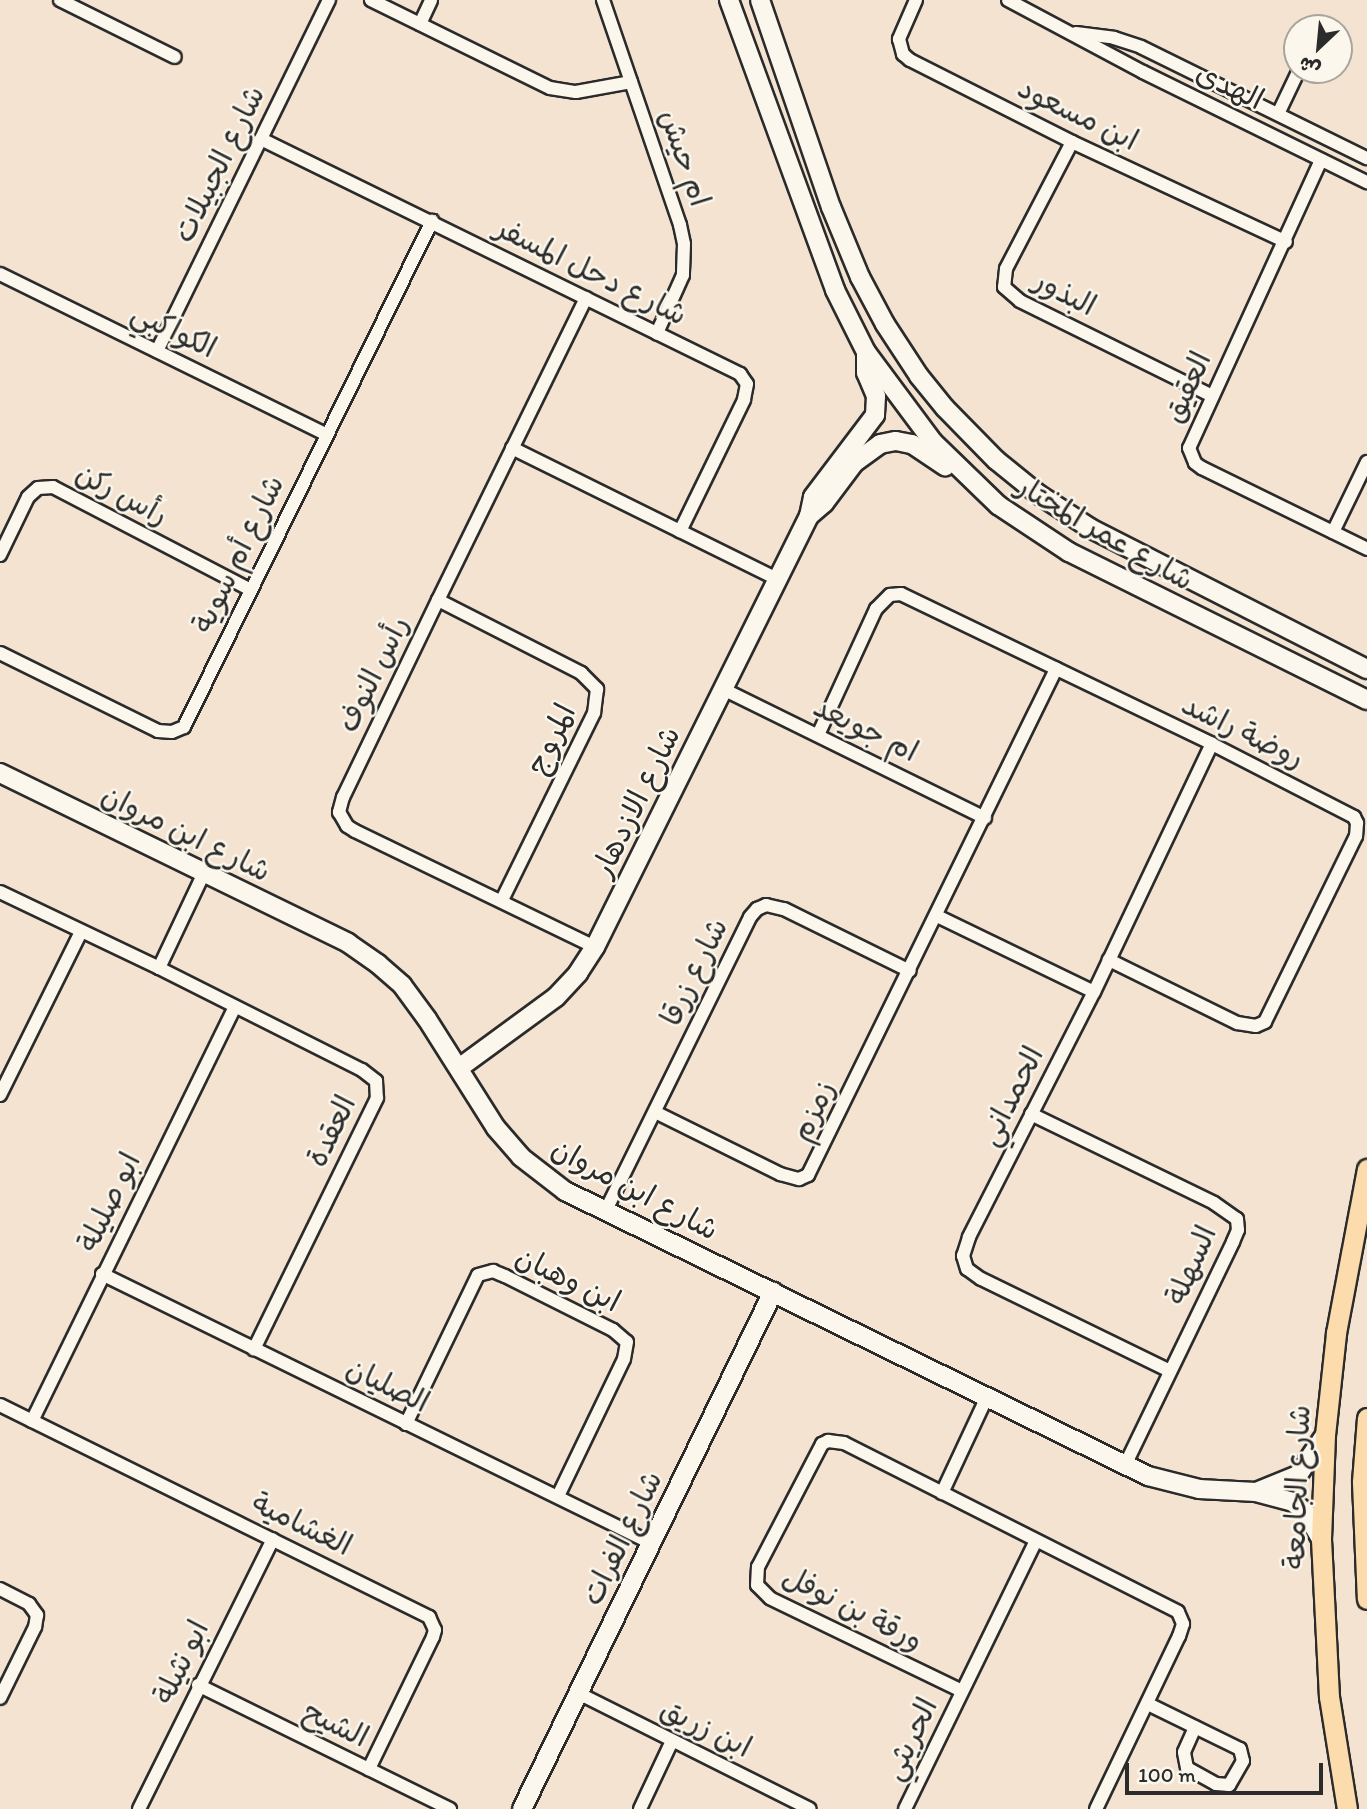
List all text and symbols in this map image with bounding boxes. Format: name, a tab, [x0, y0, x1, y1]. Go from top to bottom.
north arrow	[1283, 14, 1353, 84]
text: ش	[1295, 52, 1324, 81]
street label: الهدى	[1190, 54, 1270, 118]
street label: ابن مسعود	[1012, 69, 1144, 159]
street label: شارع الجبيلات	[166, 80, 272, 248]
street label: ام حيش	[652, 105, 718, 211]
street label: شارع دحل المسفر	[489, 209, 693, 333]
street label: البذور	[1028, 262, 1102, 324]
street label: الكواكبي	[126, 294, 222, 366]
street label: العقيق	[1155, 346, 1219, 428]
street label: رأس ركن	[70, 455, 174, 533]
street label: شارع عمر المختار	[1010, 468, 1200, 598]
street label: شارع أم سوية	[184, 469, 292, 639]
street label: رأس النوف	[329, 610, 417, 738]
street label: روضة راشد	[1176, 686, 1310, 776]
street label: ام جويعد	[808, 688, 924, 770]
street label: المروج	[519, 698, 583, 780]
street label: شارع الازدهار	[584, 721, 688, 883]
street label: شارع ابن مروان	[96, 777, 276, 889]
street label: شارع زرقا	[653, 912, 735, 1032]
street label: الحمداني	[971, 1040, 1051, 1152]
street label: زمزم	[783, 1075, 843, 1147]
street label: العقدة	[298, 1089, 364, 1173]
street label: شارع ابن مروان	[545, 1130, 725, 1248]
street label: ابو صليلة	[70, 1146, 148, 1258]
street label: السهلة	[1158, 1220, 1224, 1310]
street label: ابن وهبان	[510, 1238, 626, 1320]
street label: الصليان	[340, 1349, 436, 1421]
street label: شارع الجامعة	[1276, 1404, 1318, 1570]
street label: شارع الفرات	[574, 1465, 670, 1611]
street label: الغشامية	[246, 1484, 358, 1564]
street label: ورقة بن نوفل	[777, 1557, 929, 1659]
street label: ابو نثيلة	[145, 1614, 217, 1710]
street label: ابن زريق	[654, 1691, 758, 1765]
street label: الحريثي	[875, 1692, 945, 1786]
street label: الشيح	[298, 1693, 374, 1755]
scale bar	[1129, 1750, 1327, 1794]
text: 100 m	[1138, 1762, 1196, 1787]

